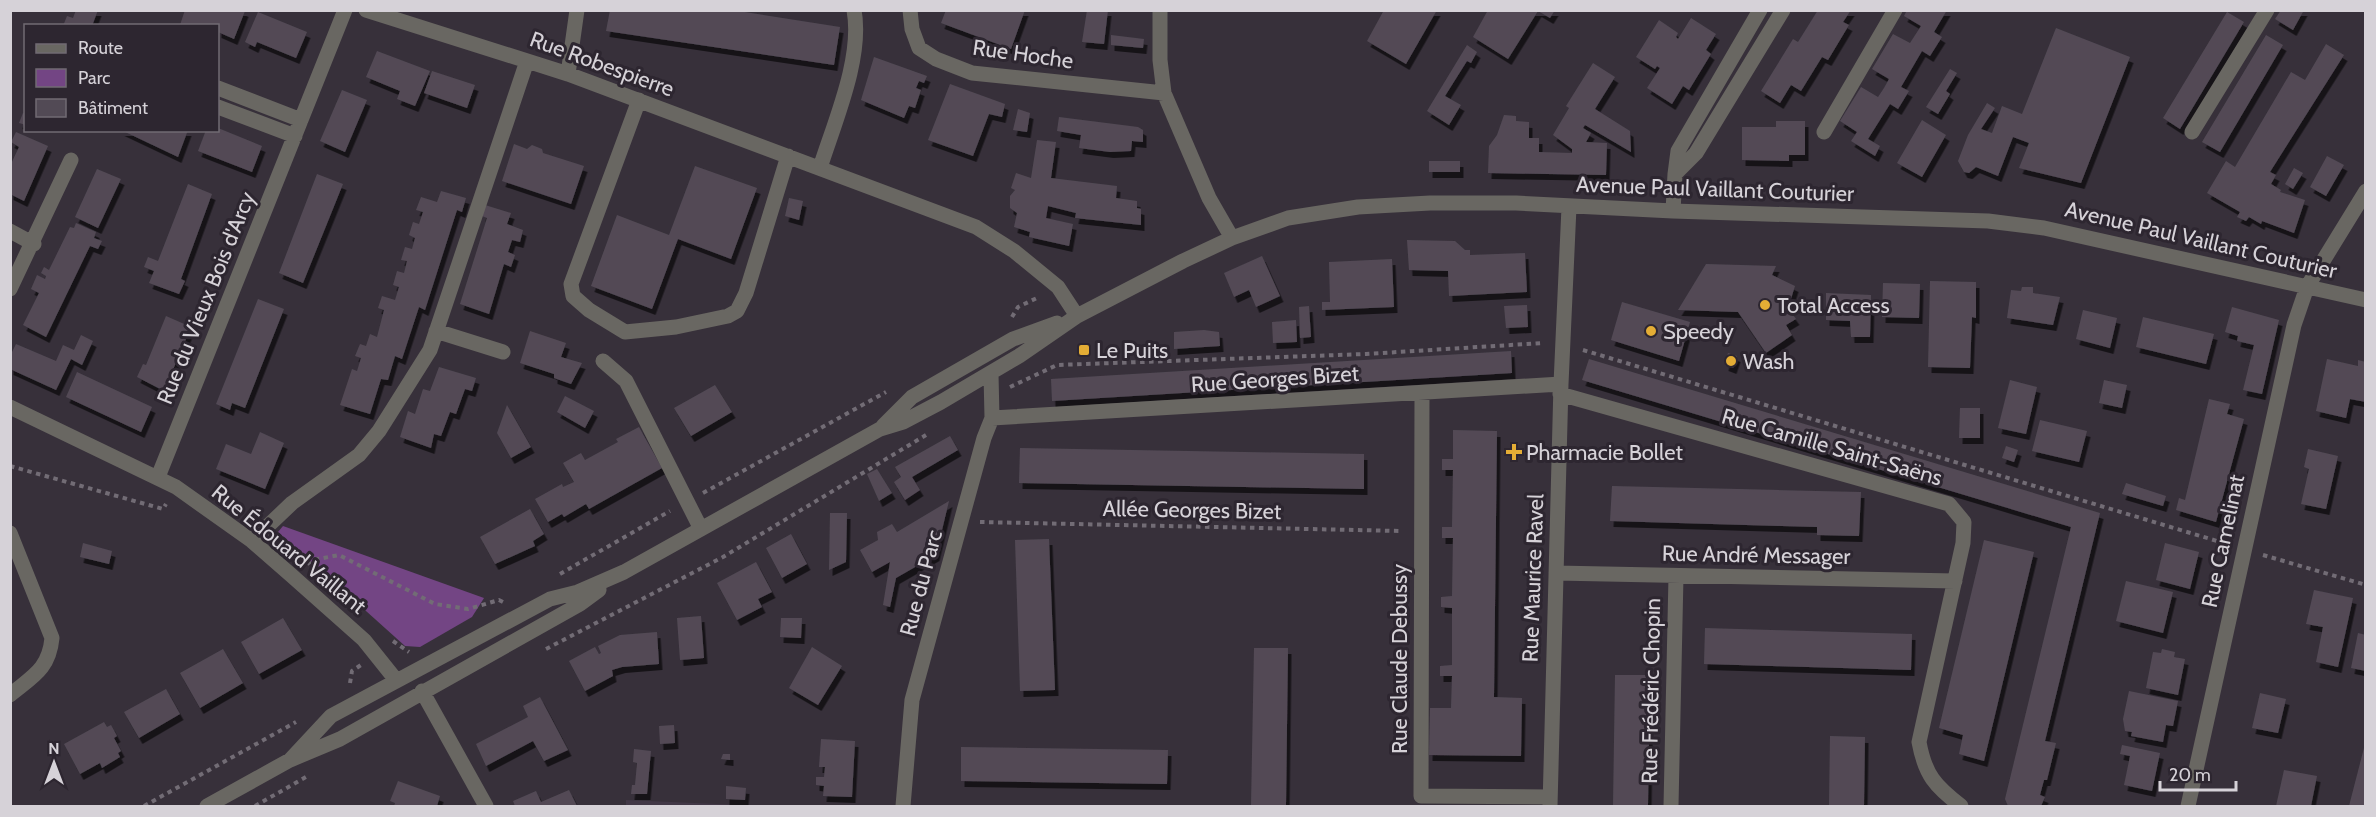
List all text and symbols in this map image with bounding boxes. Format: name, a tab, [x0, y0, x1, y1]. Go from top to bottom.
legend	[24, 24, 219, 132]
street label: Rue Robespierre	[526, 25, 678, 103]
street label: Rue Hoche	[971, 34, 1075, 74]
text: Route	[78, 37, 123, 59]
text: Parc	[78, 67, 110, 89]
text: Bâtiment	[78, 97, 148, 119]
street label: Avenue Paul Vaillant Couturier	[1576, 171, 1854, 207]
street label: Rue du Vieux Bois d'Arcy	[151, 188, 261, 408]
street label: Avenue Paul Vaillant Couturier	[2062, 196, 2340, 284]
place label: Total Access	[1777, 292, 1890, 319]
marker: Total Access	[1758, 298, 1772, 312]
place label: Speedy	[1663, 318, 1734, 345]
marker: Speedy	[1644, 324, 1658, 338]
place label: Le Puits	[1096, 337, 1168, 364]
marker: Le Puits	[1077, 343, 1091, 357]
place label: Wash	[1743, 348, 1795, 375]
marker: Wash	[1724, 354, 1738, 368]
street label: Rue Georges Bizet	[1190, 360, 1360, 398]
street label: Rue Camille Saint-Saëns	[1719, 403, 1945, 491]
place label: Pharmacie Bollet	[1526, 439, 1683, 466]
marker: Pharmacie Bollet	[1507, 445, 1521, 459]
street label: Rue Camelinat	[2196, 471, 2250, 610]
street label: Rue Édouard Vaillant	[206, 478, 372, 620]
street label: Rue Maurice Ravel	[1517, 492, 1549, 663]
street label: Allée Georges Bizet	[1102, 495, 1282, 525]
street label: Rue du Parc	[894, 527, 948, 639]
street label: Rue André Messager	[1662, 540, 1851, 570]
street label: Rue Claude Debussy	[1386, 564, 1413, 754]
street label: Rue Frédéric Chopin	[1636, 598, 1666, 784]
north arrow	[24, 733, 84, 793]
text: N	[48, 739, 60, 758]
scale bar	[2160, 754, 2236, 792]
text: 20 m	[2169, 764, 2211, 786]

